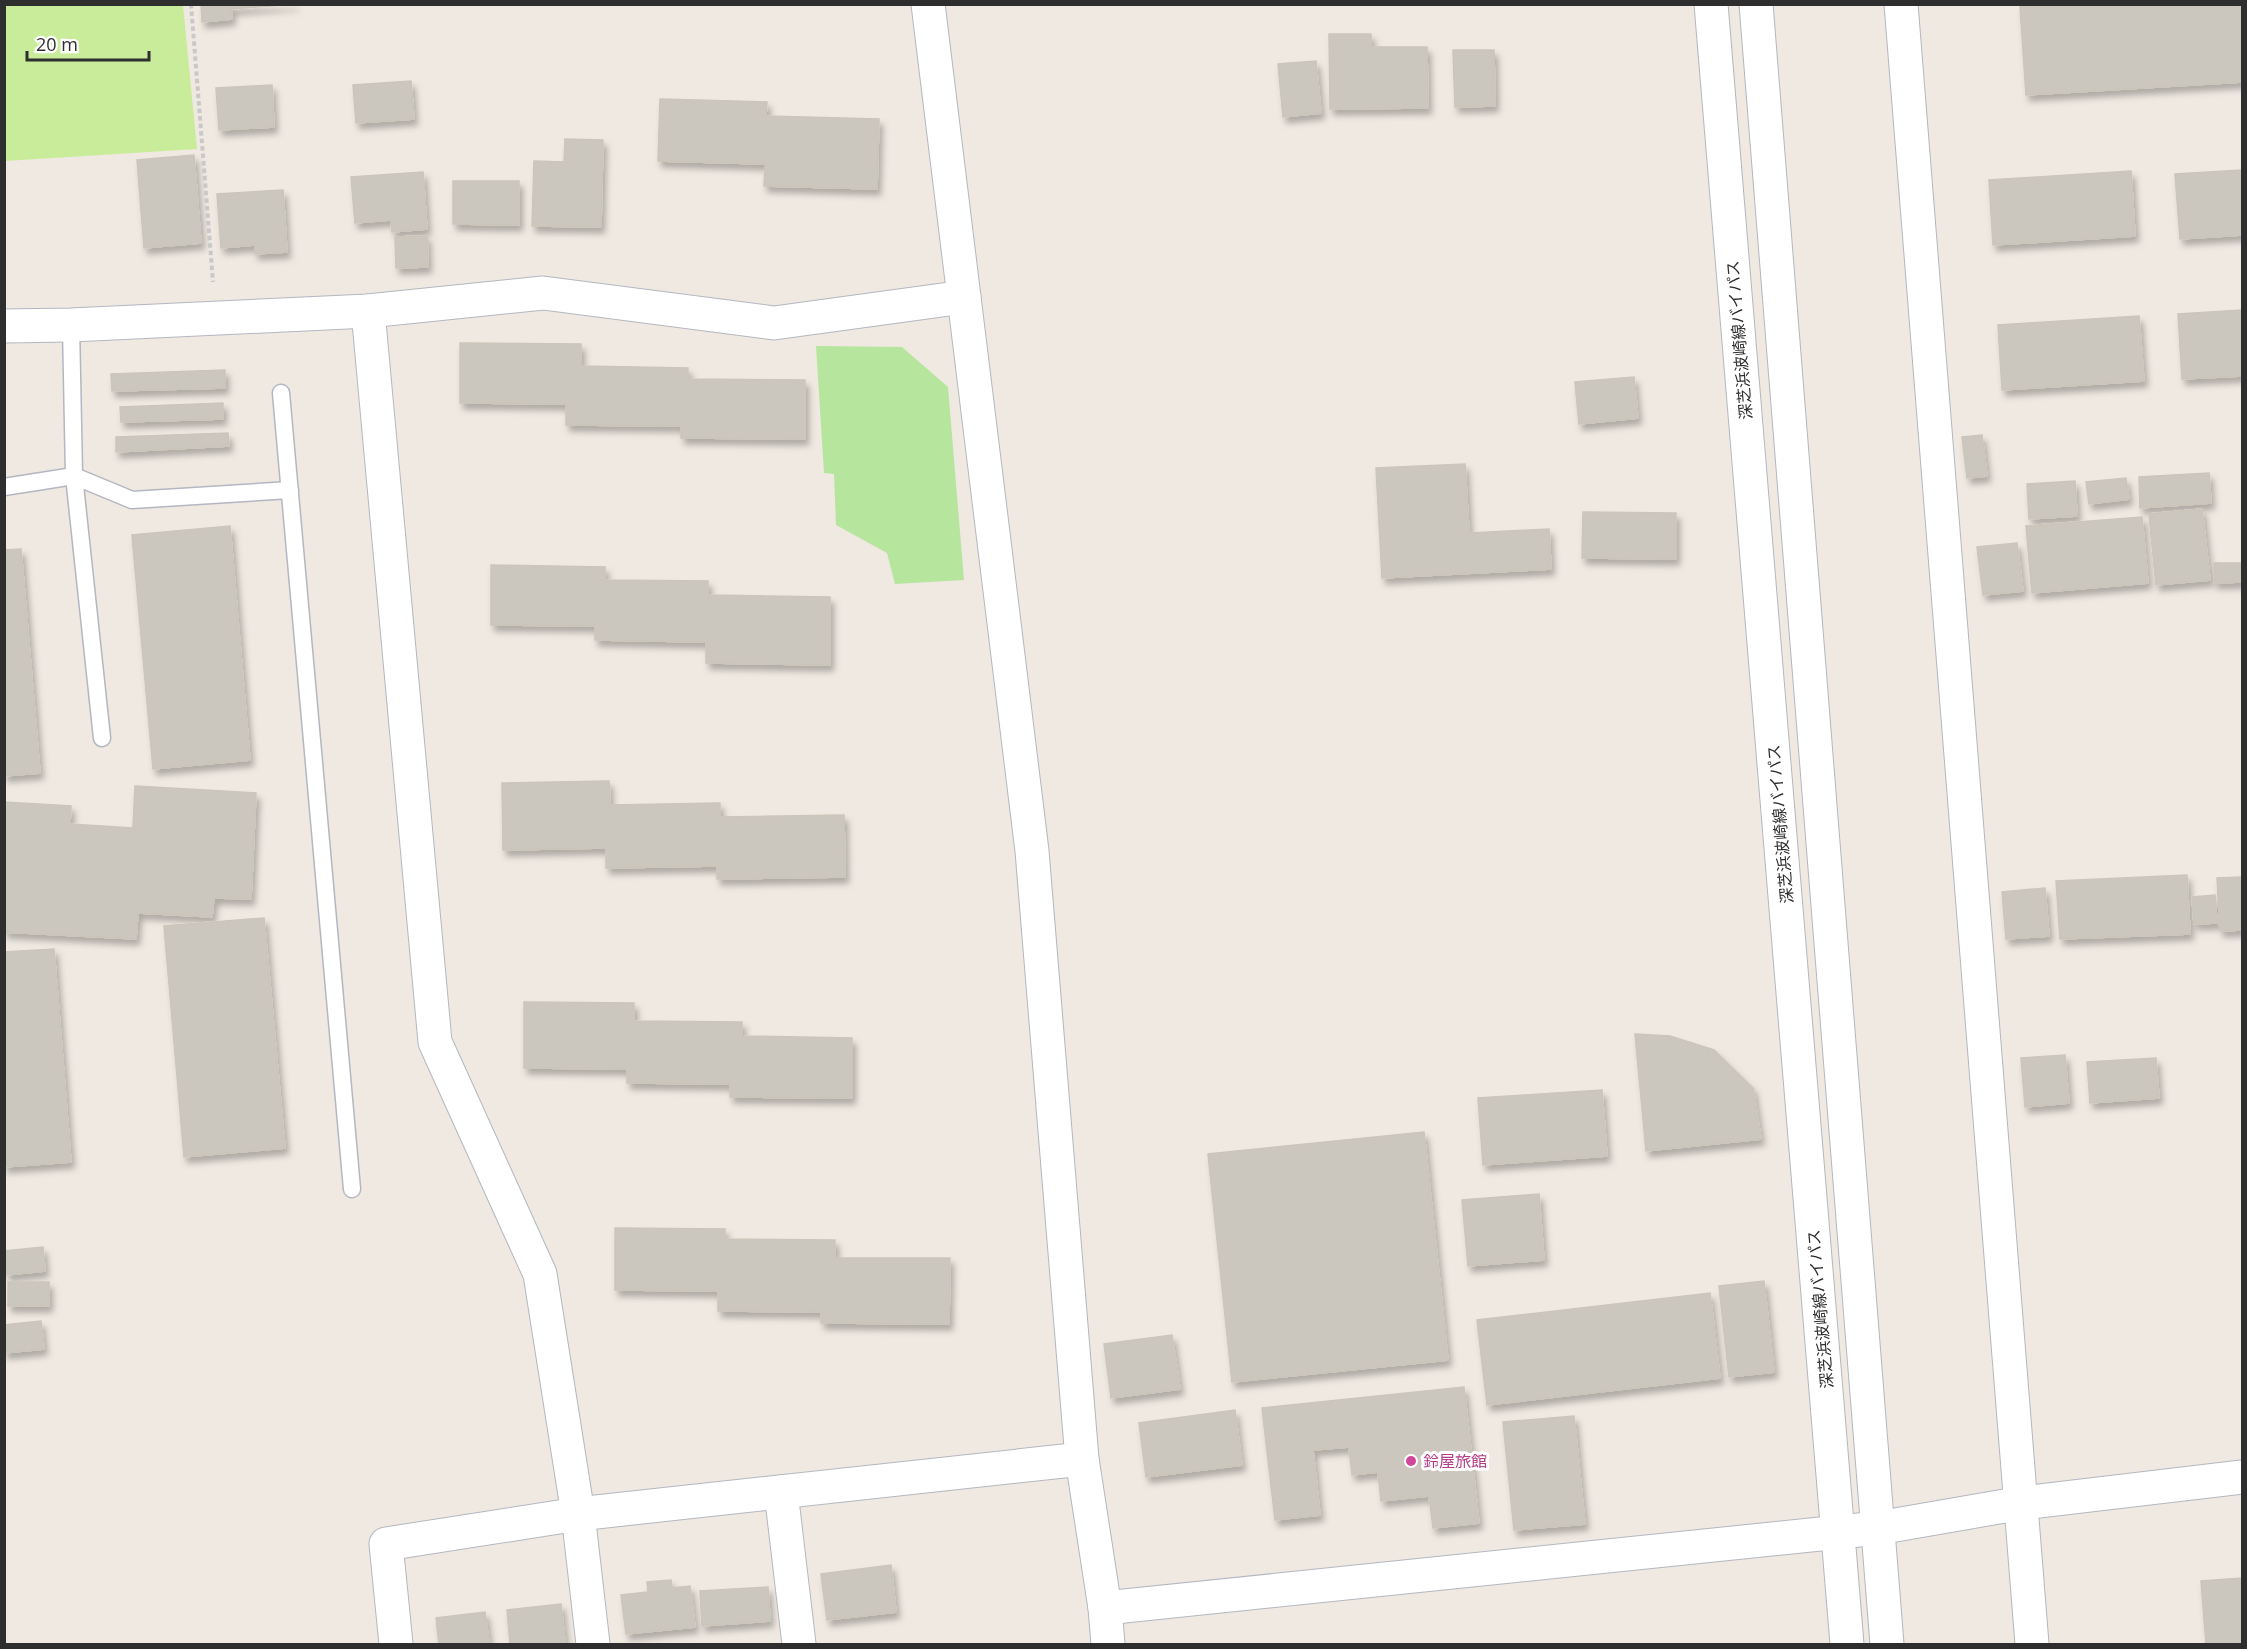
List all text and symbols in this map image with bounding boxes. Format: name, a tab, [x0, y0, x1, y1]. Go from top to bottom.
scale bar	[27, 24, 148, 62]
text: 20 m	[36, 32, 78, 56]
street label: 深芝浜波崎線バイパス	[1721, 260, 1757, 420]
street label: 深芝浜波崎線バイパス	[1762, 744, 1798, 904]
street label: 深芝浜波崎線バイパス	[1802, 1229, 1838, 1389]
place label: 鈴屋旅館	[1423, 1450, 1487, 1472]
marker: 鈴屋旅館	[1404, 1454, 1418, 1468]

